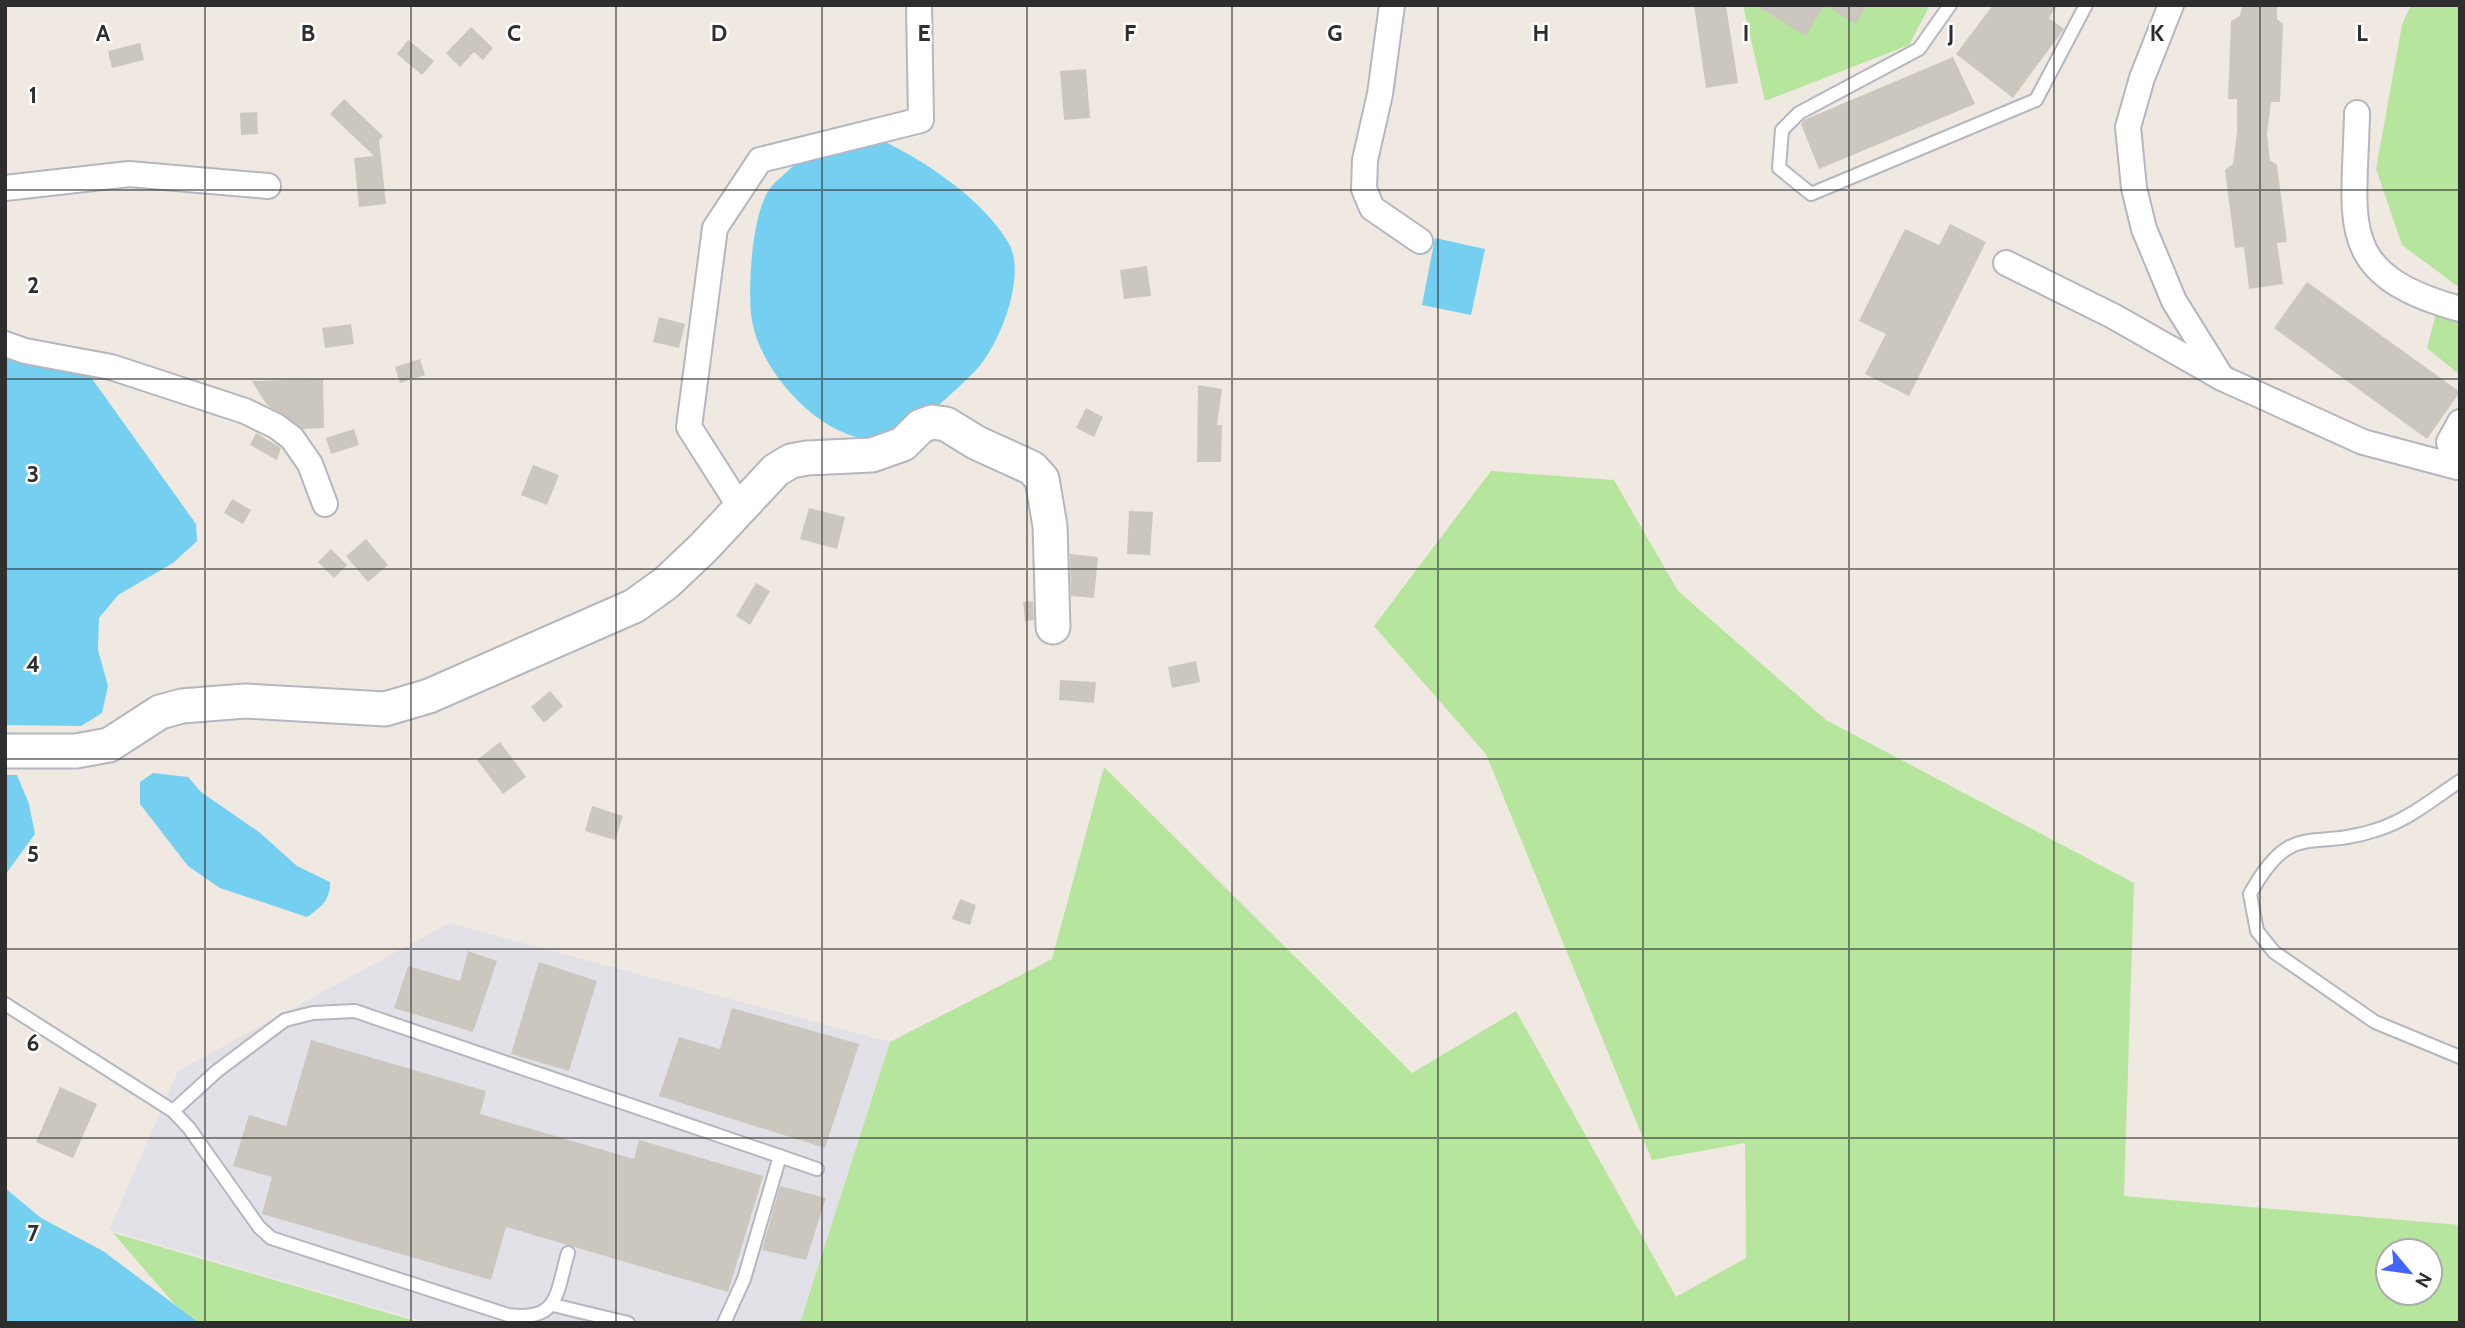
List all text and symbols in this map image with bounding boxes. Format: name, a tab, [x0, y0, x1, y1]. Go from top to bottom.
text: A	[96, 19, 111, 47]
text: B	[301, 19, 315, 47]
text: C	[507, 19, 521, 47]
text: D	[711, 19, 727, 47]
text: E	[917, 19, 931, 47]
text: F	[1124, 19, 1136, 47]
text: G	[1327, 19, 1343, 47]
text: H	[1533, 19, 1549, 47]
text: I	[1743, 19, 1749, 47]
text: J	[1947, 19, 1954, 47]
text: K	[2150, 19, 2165, 47]
text: L	[2356, 19, 2368, 47]
text: 1	[29, 81, 37, 109]
text: 2	[27, 271, 39, 299]
text: 3	[27, 460, 39, 488]
text: 4	[26, 650, 40, 678]
text: 5	[27, 840, 39, 868]
text: 6	[27, 1029, 39, 1057]
text: 7	[27, 1219, 39, 1247]
north arrow	[2374, 1237, 2444, 1307]
text: N	[2410, 1269, 2437, 1291]

